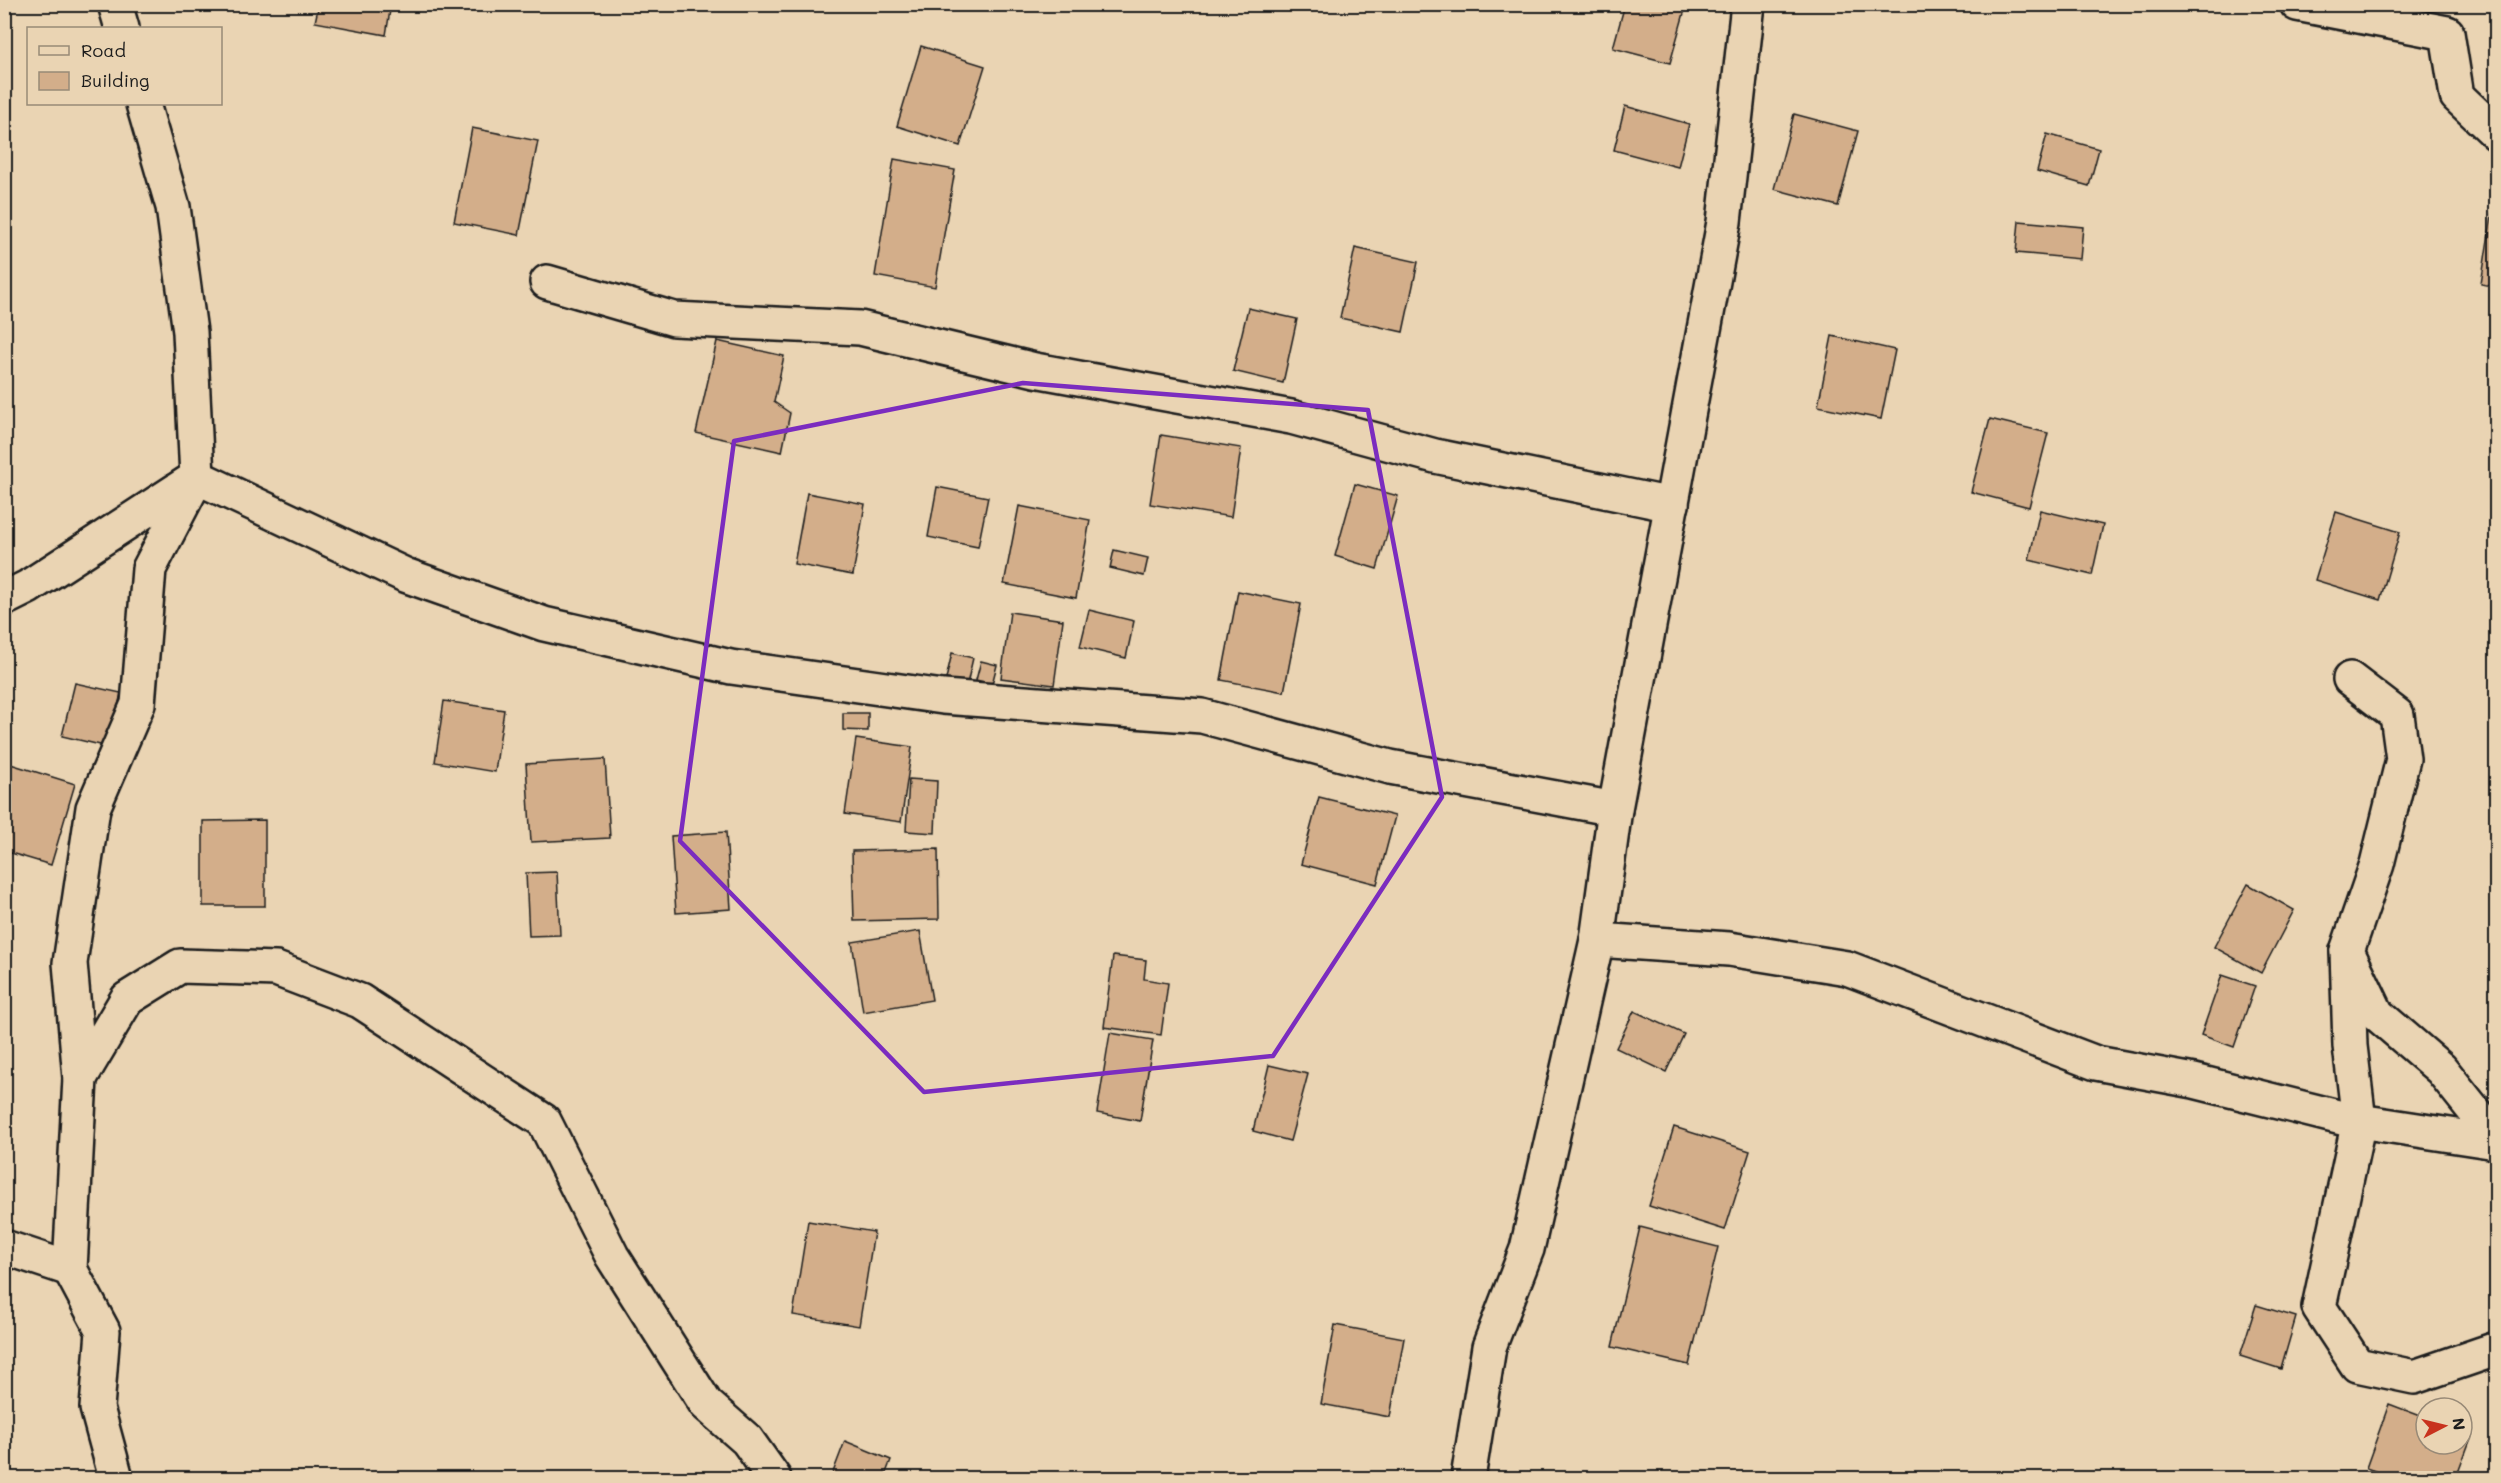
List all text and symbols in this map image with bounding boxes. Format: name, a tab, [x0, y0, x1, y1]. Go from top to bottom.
legend	[27, 27, 222, 105]
text: Road	[81, 38, 126, 62]
text: Building	[81, 68, 149, 92]
north arrow	[2414, 1396, 2474, 1456]
text: N	[2448, 1417, 2471, 1431]

